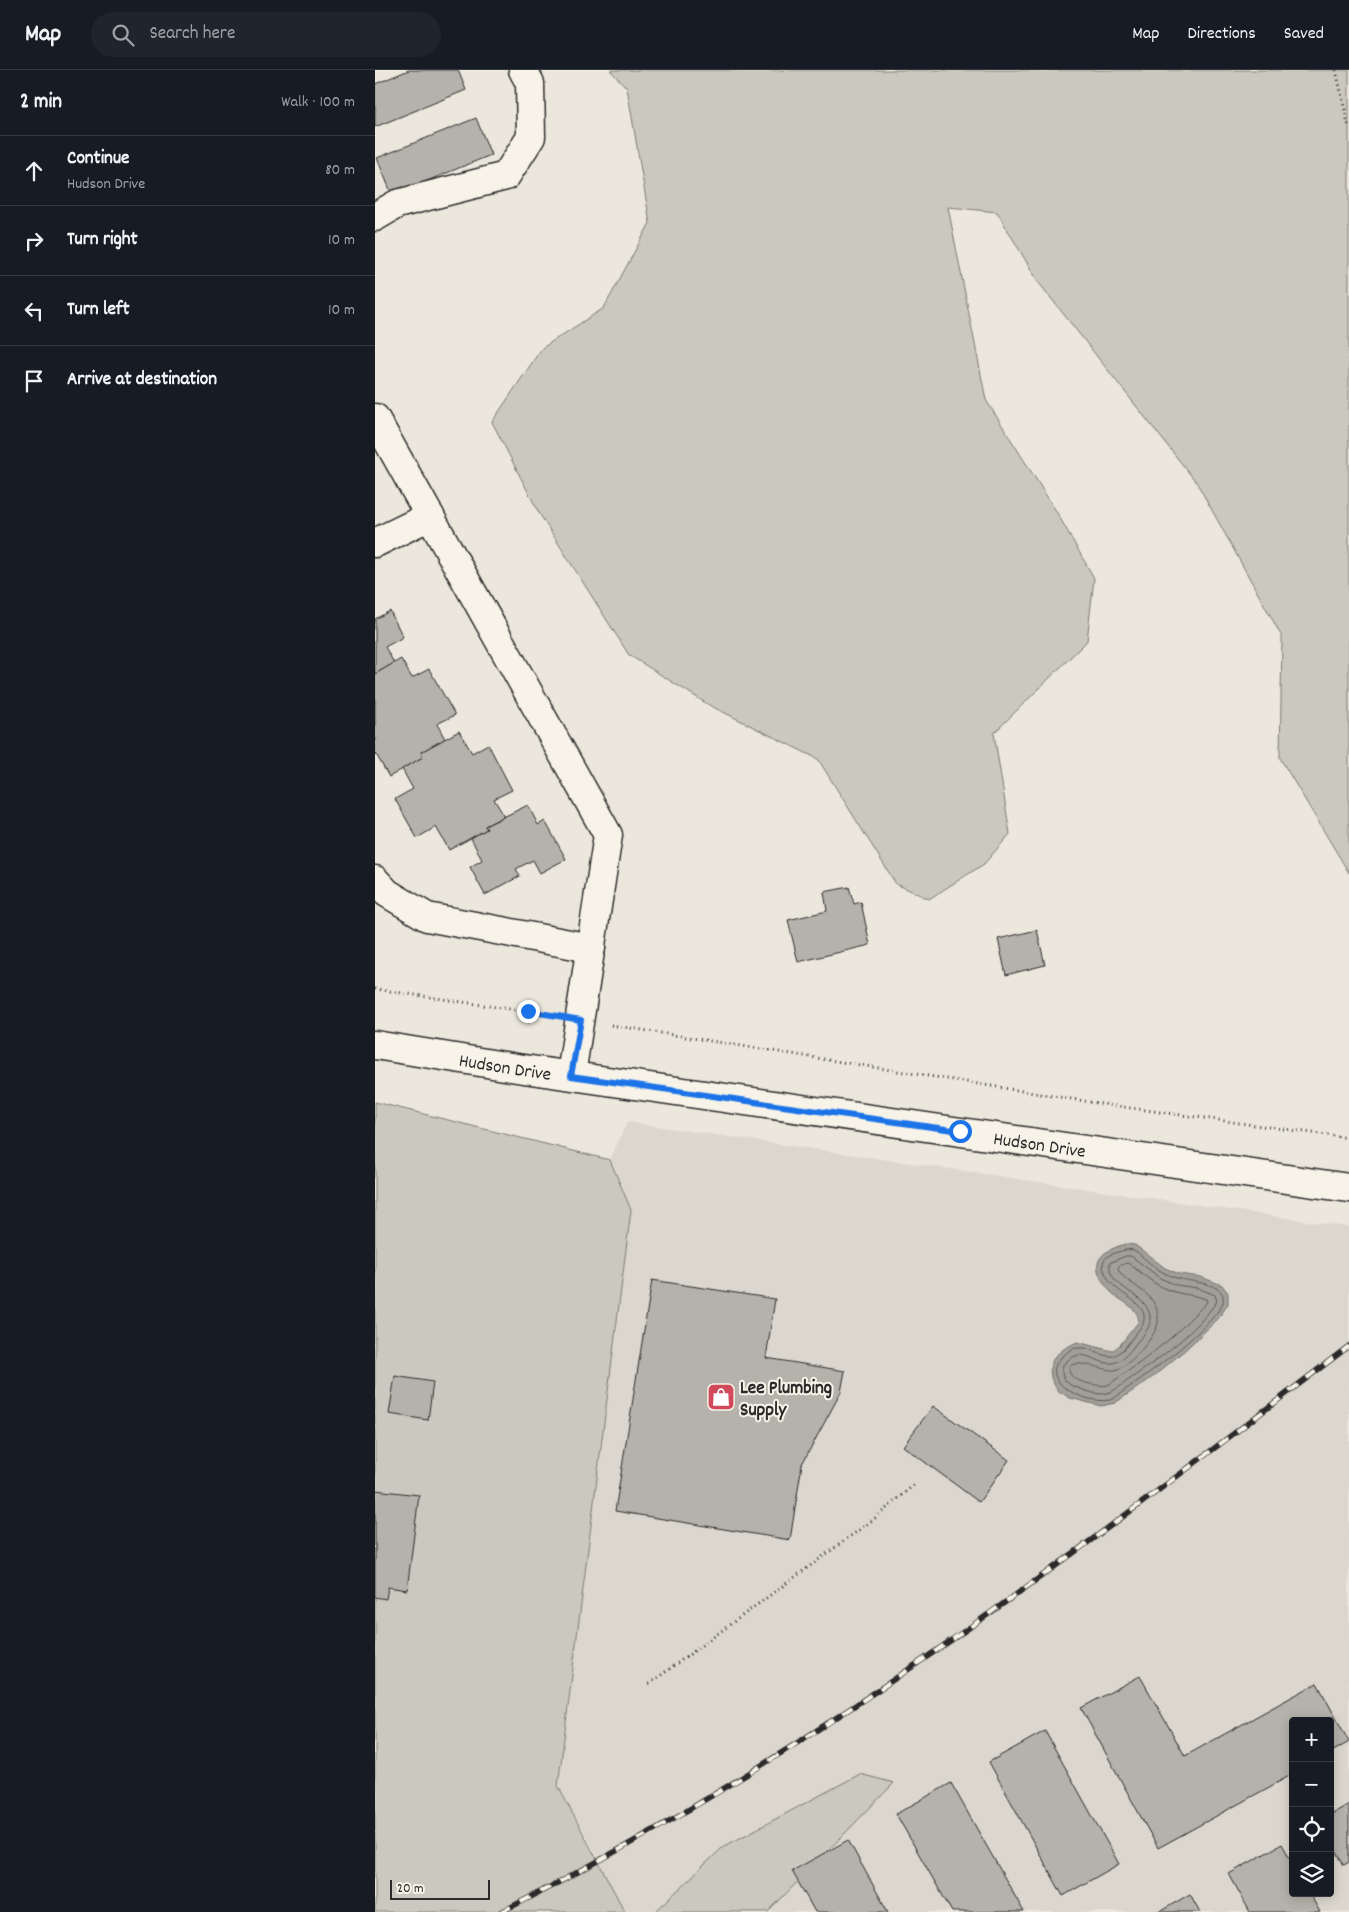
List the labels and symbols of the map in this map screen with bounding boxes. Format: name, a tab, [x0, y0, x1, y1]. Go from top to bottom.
route end	[517, 1000, 540, 1023]
street label: Hudson Drive	[457, 1049, 553, 1090]
route start	[949, 1120, 972, 1143]
street label: Hudson Drive	[991, 1127, 1087, 1167]
place label: Lee Plumbing Supply	[740, 1376, 832, 1425]
shop icon: Lee Plumbing Supply	[706, 1382, 736, 1412]
scale bar	[390, 1877, 490, 1900]

